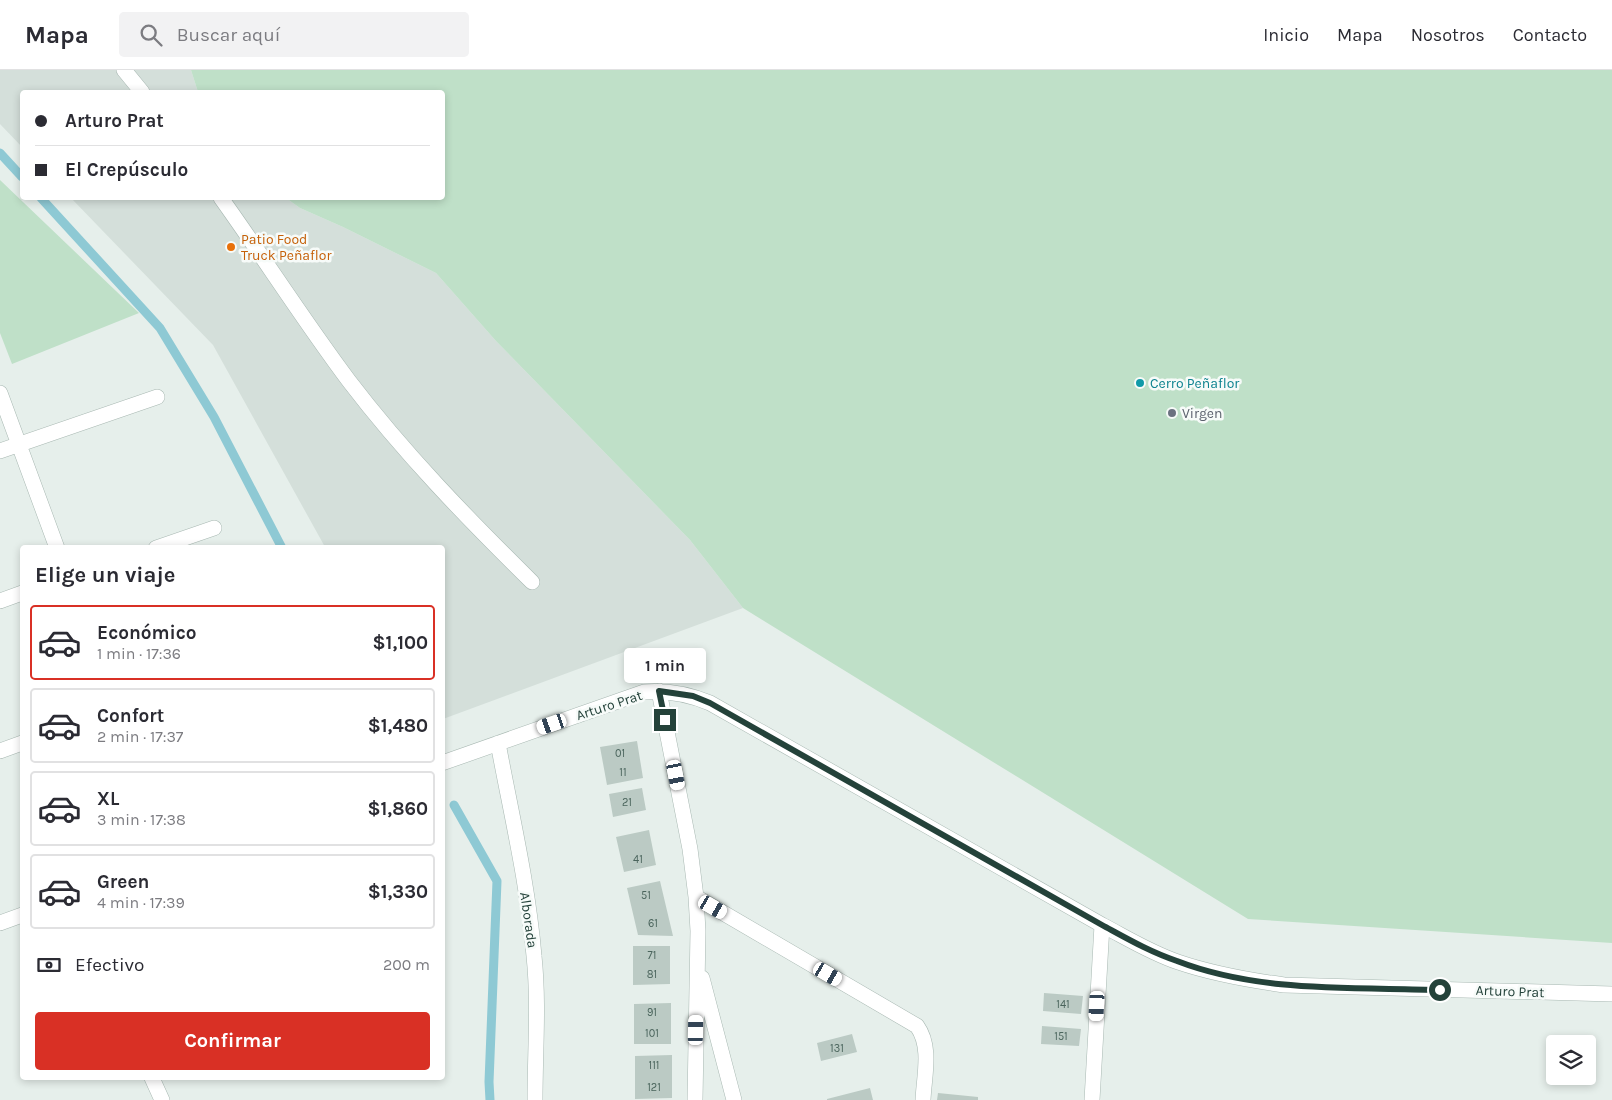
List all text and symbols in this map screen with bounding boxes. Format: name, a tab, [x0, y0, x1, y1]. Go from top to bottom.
search box	[119, 12, 469, 57]
text: Mapa	[25, 21, 89, 49]
icon: search	[137, 21, 165, 49]
text: Buscar aquí	[177, 24, 280, 46]
text: Inicio	[1263, 24, 1309, 46]
text: Mapa	[1337, 24, 1383, 46]
text: Nosotros	[1411, 24, 1485, 46]
text: Contacto	[1513, 24, 1587, 46]
text: Arturo Prat	[65, 110, 164, 132]
text: El Crepúsculo	[65, 159, 188, 181]
place label: Patio Food Truck Peñaflor	[241, 231, 332, 264]
marker: Patio Food Truck Peñaflor	[225, 241, 237, 253]
place label: Cerro Peñaflor	[1150, 375, 1240, 392]
marker: Cerro Peñaflor	[1134, 377, 1146, 389]
place label: Virgen	[1182, 405, 1222, 422]
marker: Virgen	[1166, 407, 1178, 419]
text: Elige un viaje	[35, 562, 175, 588]
icon: car	[37, 620, 82, 665]
text: Económico	[97, 622, 197, 644]
text: $1,100	[373, 632, 428, 654]
text: 1 min · 17:36	[97, 644, 181, 663]
callout: 1 min	[624, 648, 706, 682]
text: 1 min	[645, 656, 685, 675]
street label: Arturo Prat	[574, 687, 644, 724]
icon: car	[37, 703, 82, 748]
text: Confort	[97, 705, 164, 727]
route end	[654, 709, 676, 731]
car	[535, 712, 568, 736]
text: $1,480	[368, 715, 428, 737]
text: 2 min · 17:37	[97, 727, 183, 746]
house number: 01	[615, 747, 625, 760]
car	[665, 759, 686, 791]
house number: 11	[619, 766, 627, 779]
icon: car	[37, 786, 82, 831]
text: XL	[97, 788, 119, 810]
house number: 21	[622, 796, 632, 809]
text: $1,860	[367, 798, 428, 820]
text: 3 min · 17:38	[97, 810, 186, 829]
house number: 41	[633, 853, 643, 866]
icon: car	[37, 869, 82, 914]
text: Green	[97, 871, 149, 893]
text: $1,330	[368, 881, 428, 903]
house number: 51	[641, 889, 651, 902]
street label: Alborada	[516, 891, 541, 949]
text: 4 min · 17:39	[97, 893, 185, 912]
car	[696, 893, 729, 921]
house number: 61	[648, 917, 658, 930]
house number: 71	[648, 949, 656, 962]
icon: cash	[35, 951, 63, 979]
text: Efectivo	[75, 954, 144, 976]
text: 200 m	[383, 955, 430, 974]
car	[811, 960, 844, 988]
house number: 81	[647, 968, 657, 981]
route start	[1429, 979, 1451, 1001]
street label: Arturo Prat	[1475, 982, 1545, 1001]
car	[1088, 991, 1105, 1021]
house number: 141	[1056, 998, 1070, 1011]
house number: 91	[647, 1006, 657, 1019]
button: Confirmar	[35, 1012, 430, 1070]
car	[688, 1015, 703, 1045]
house number: 101	[645, 1027, 659, 1040]
house number: 151	[1054, 1030, 1068, 1043]
map controls	[1546, 1035, 1596, 1085]
button: layers	[1546, 1035, 1596, 1085]
house number: 131	[830, 1042, 844, 1055]
house number: 111	[649, 1059, 659, 1072]
house number: 121	[647, 1081, 661, 1094]

